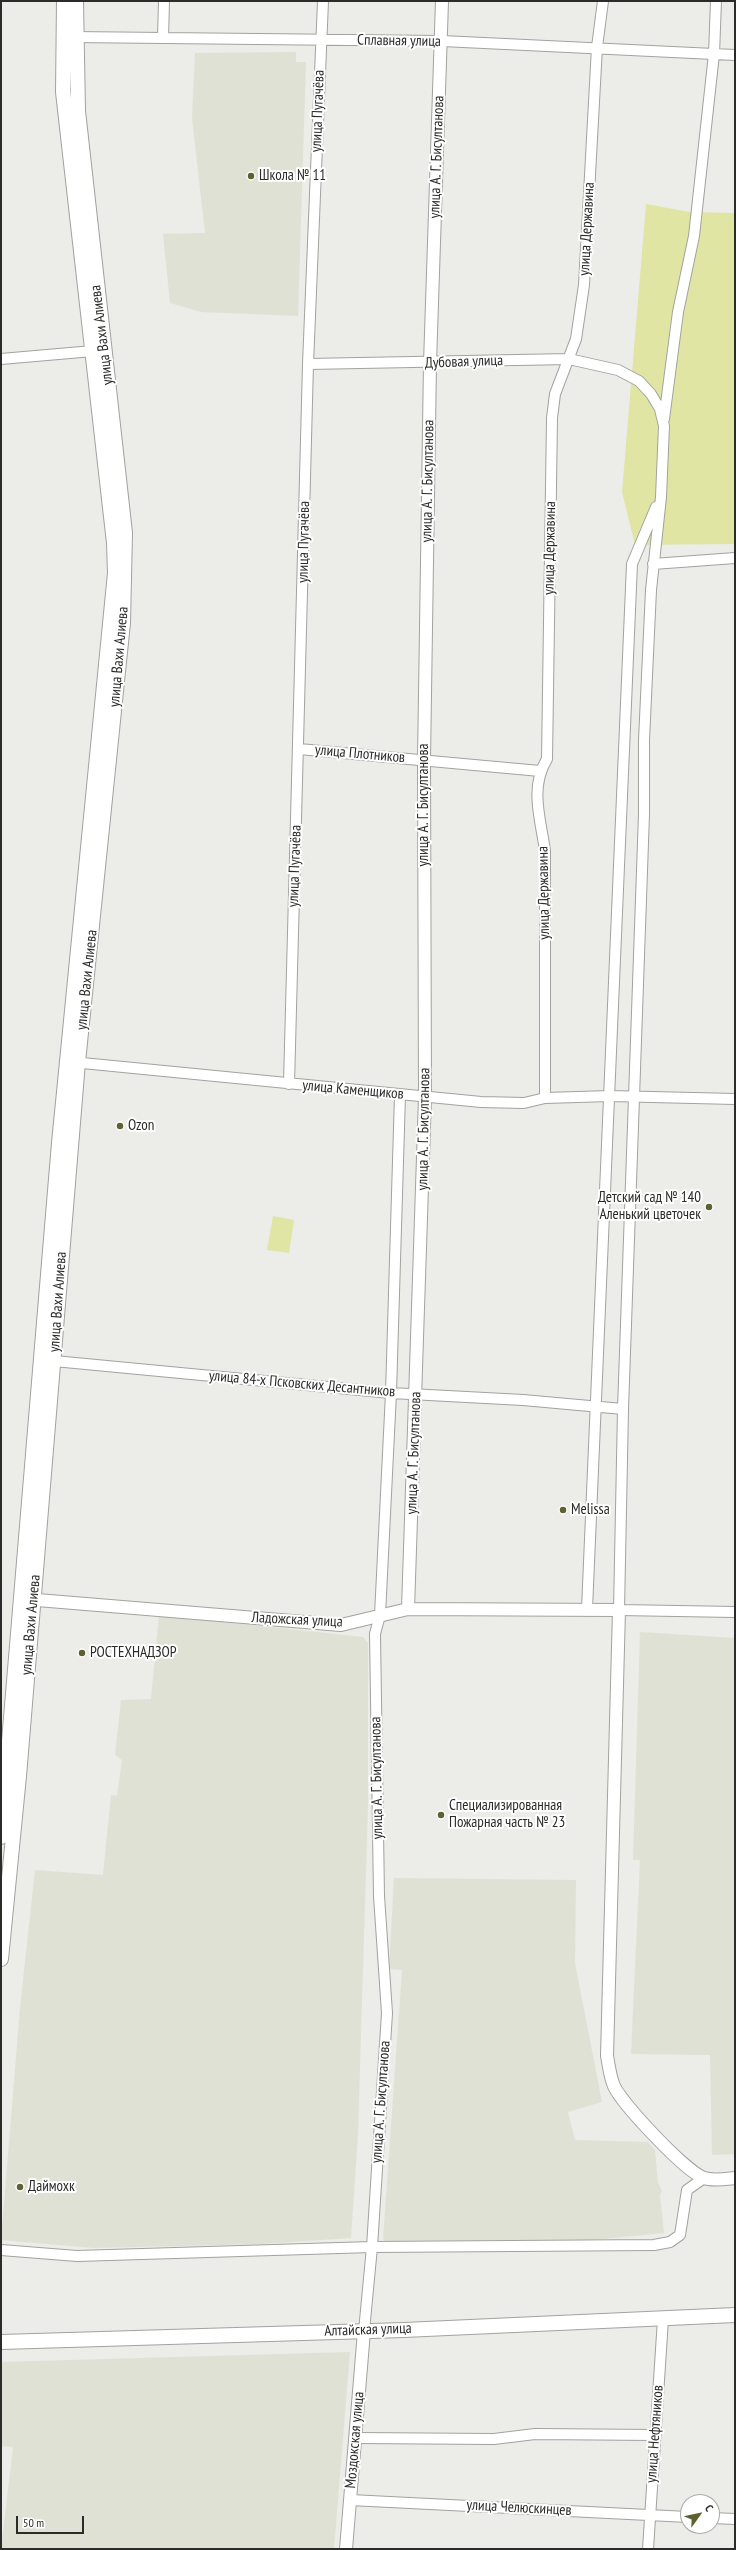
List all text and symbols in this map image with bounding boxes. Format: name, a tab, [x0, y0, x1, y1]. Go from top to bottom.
street label: Сплавная улица	[357, 31, 441, 51]
street label: улица Пугачёва	[308, 70, 328, 152]
street label: улица А. Г. Бисултанова	[426, 95, 448, 219]
place label: Школа № 11	[259, 167, 326, 185]
marker: Школа № 11	[246, 171, 256, 181]
street label: улица Державина	[576, 182, 598, 276]
street label: улица Вахи Алиева	[87, 284, 117, 386]
street label: Дубовая улица	[425, 352, 503, 372]
street label: улица А. Г. Бисултанова	[418, 419, 438, 543]
street label: улица Пугачёва	[294, 501, 314, 583]
street label: улица Державина	[540, 501, 560, 595]
street label: улица Вахи Алиева	[106, 606, 132, 708]
street label: улица Плотников	[314, 741, 406, 767]
street label: улица А. Г. Бисултанова	[415, 744, 433, 866]
street label: улица Пугачёва	[285, 825, 305, 907]
street label: улица Державина	[534, 846, 554, 940]
street label: улица Вахи Алиева	[73, 929, 101, 1031]
street label: улица А. Г. Бисултанова	[414, 1067, 434, 1191]
street label: улица Каменщиков	[302, 1077, 404, 1103]
place label: Ozon	[128, 1117, 154, 1135]
marker: Ozon	[115, 1121, 125, 1131]
place label: Детский сад № 140 Аленький цветочек	[598, 1189, 701, 1224]
marker: Детский сад № 140 Аленький цветочек	[704, 1202, 714, 1212]
street label: улица Вахи Алиева	[46, 1251, 70, 1353]
street label: улица 84-х Псковских Десантников	[208, 1367, 396, 1401]
street label: улица А. Г. Бисултанова	[403, 1391, 425, 1515]
place label: Melissa	[571, 1501, 610, 1519]
marker: Melissa	[558, 1505, 568, 1515]
street label: улица Вахи Алиева	[18, 1574, 44, 1676]
street label: Ладожская улица	[251, 1609, 343, 1631]
place label: РОСТЕХНАДЗОР	[90, 1644, 177, 1662]
marker: РОСТЕХНАДЗОР	[77, 1648, 87, 1658]
street label: улица А. Г. Бисултанова	[367, 1716, 387, 1840]
place label: Специализированная Пожарная часть № 23	[449, 1797, 565, 1832]
marker: Специализированная Пожарная часть № 23	[436, 1810, 446, 1820]
street label: улица А. Г. Бисултанова	[368, 2040, 394, 2164]
place label: Даймохк	[28, 2178, 75, 2196]
marker: Даймохк	[15, 2182, 25, 2192]
street label: Алтайская улица	[324, 2319, 412, 2341]
street label: улица Нефтяников	[643, 2384, 667, 2484]
street label: Моздокская улица	[342, 2391, 368, 2489]
north arrow	[680, 2494, 720, 2534]
street label: улица Челюскинцев	[466, 2496, 572, 2520]
text: С	[702, 2502, 716, 2514]
scale bar	[18, 2508, 86, 2534]
text: 50 m	[23, 2515, 44, 2530]

